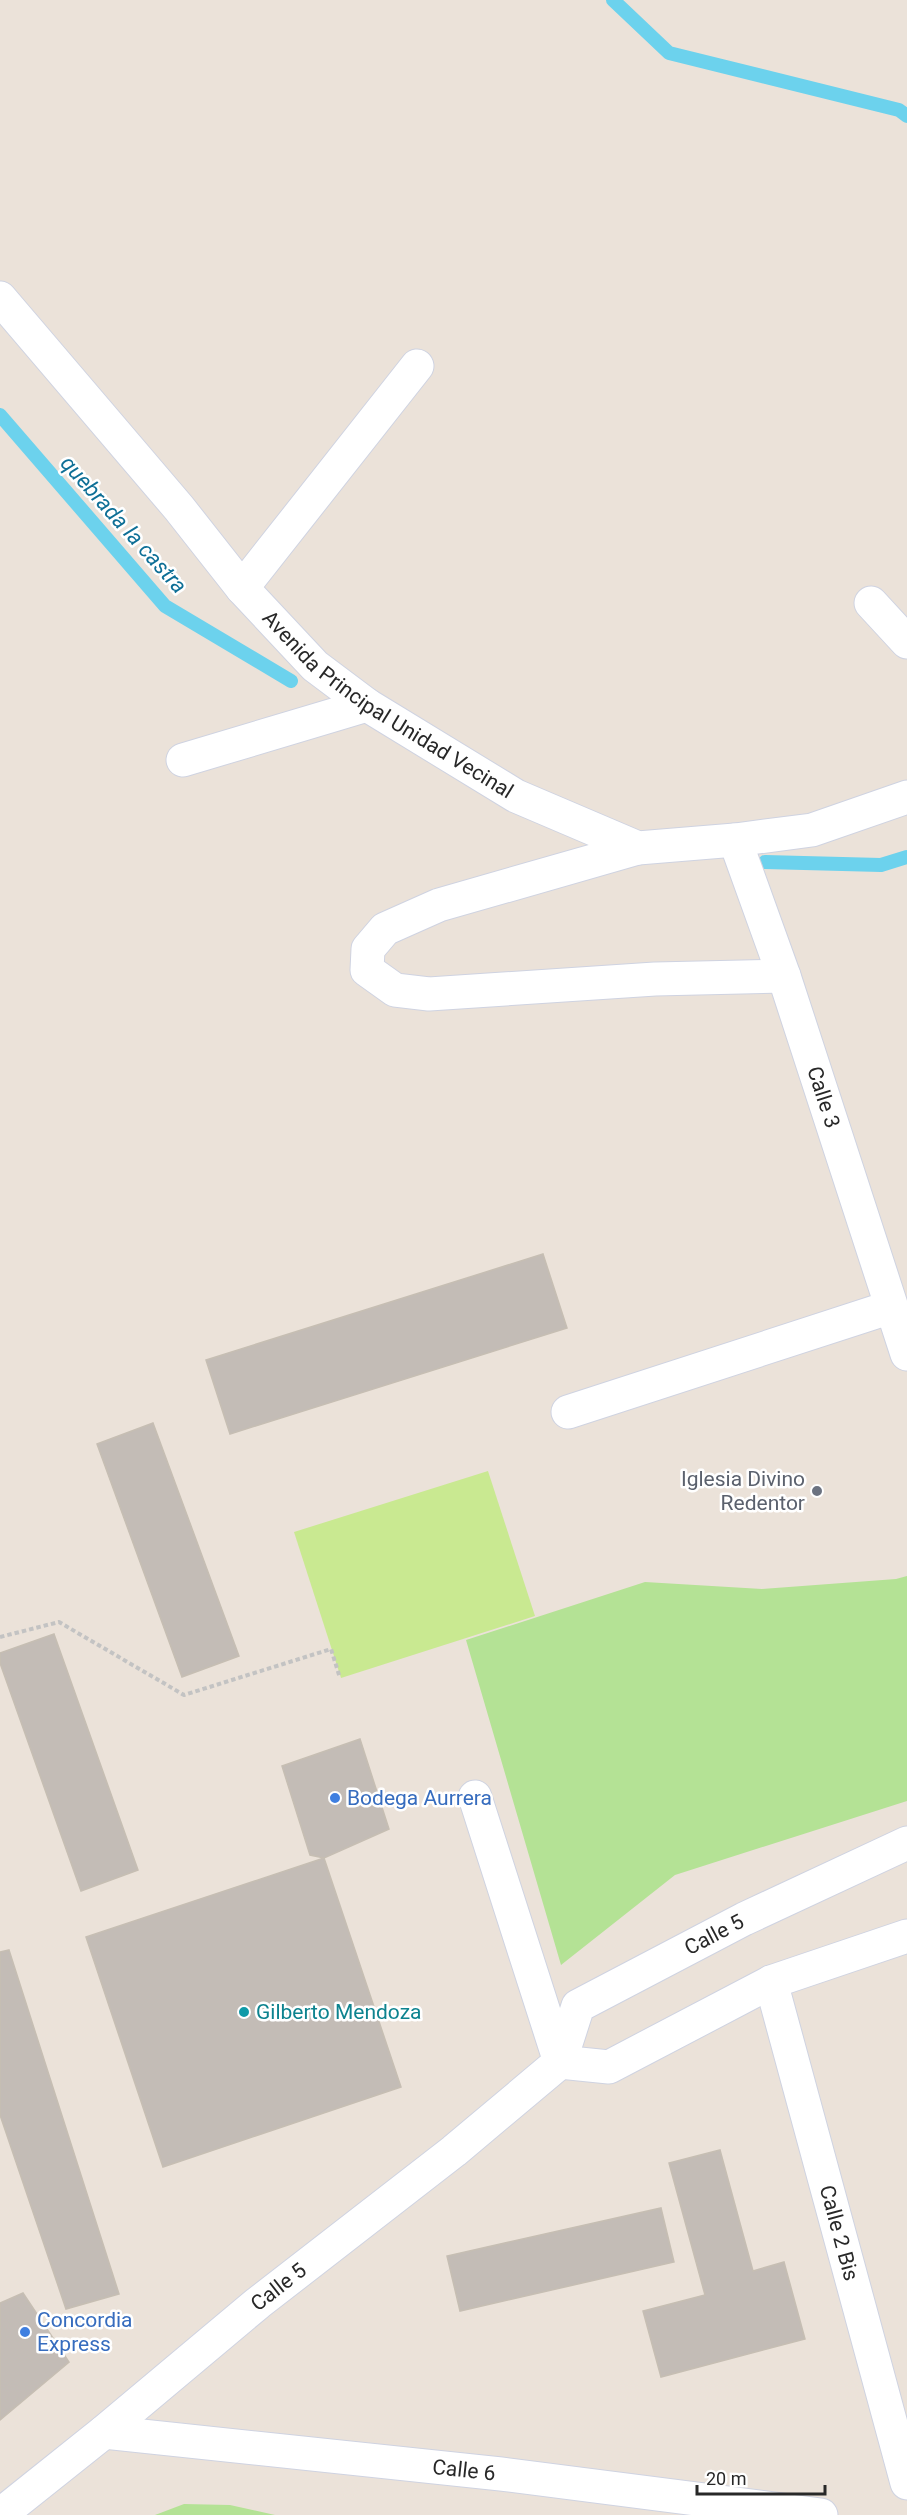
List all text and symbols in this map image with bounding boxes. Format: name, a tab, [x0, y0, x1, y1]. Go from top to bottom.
water label: quebrada la castra	[55, 451, 192, 598]
street label: Avenida Principal Unidad Vecinal	[258, 606, 518, 803]
street label: Calle 3	[802, 1063, 845, 1131]
place label: Iglesia Divino Redentor	[681, 1467, 805, 1515]
marker: Iglesia Divino Redentor	[810, 1484, 824, 1498]
place label: Bodega Aurrera	[347, 1786, 492, 1810]
marker: Bodega Aurrera	[328, 1791, 342, 1805]
street label: Calle 5	[681, 1909, 748, 1960]
place label: Gilberto Mendoza	[256, 2000, 422, 2024]
marker: Gilberto Mendoza	[237, 2005, 251, 2019]
street label: Calle 2 Bis	[815, 2183, 864, 2283]
street label: Calle 5	[246, 2258, 311, 2316]
place label: Concordia Express	[37, 2308, 133, 2356]
marker: Concordia Express	[18, 2325, 32, 2339]
street label: Calle 6	[431, 2455, 497, 2485]
scale bar	[697, 2458, 824, 2496]
text: 20 m	[706, 2468, 746, 2489]

